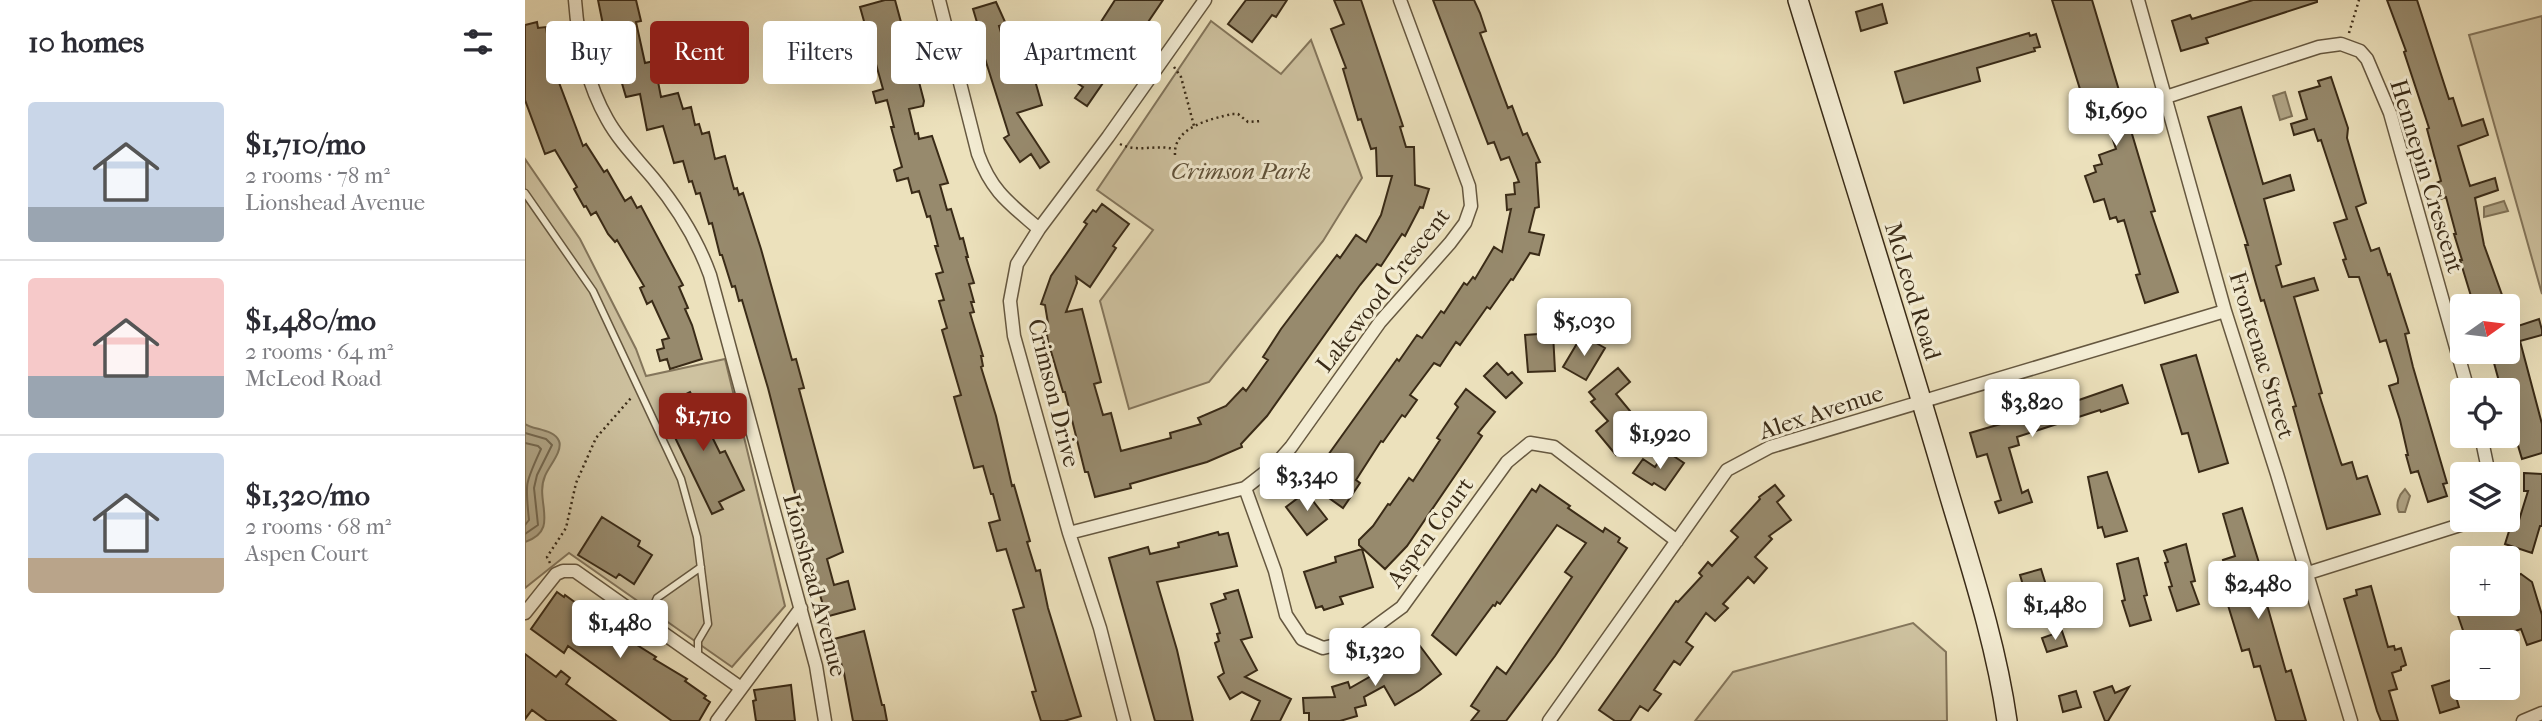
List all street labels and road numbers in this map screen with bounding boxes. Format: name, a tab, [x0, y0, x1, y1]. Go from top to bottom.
street label: Hennepin Crescent	[2384, 76, 2470, 277]
street label: Lakewood Crescent	[1310, 202, 1456, 378]
street label: McLeod Road	[1879, 219, 1947, 364]
street label: Frontenac Street	[2223, 268, 2301, 442]
street label: Crimson Drive	[1022, 316, 1086, 470]
street label: Alex Avenue	[1754, 379, 1887, 446]
street label: Aspen Court	[1380, 471, 1479, 593]
street label: Lionshead Avenue	[777, 491, 853, 680]

